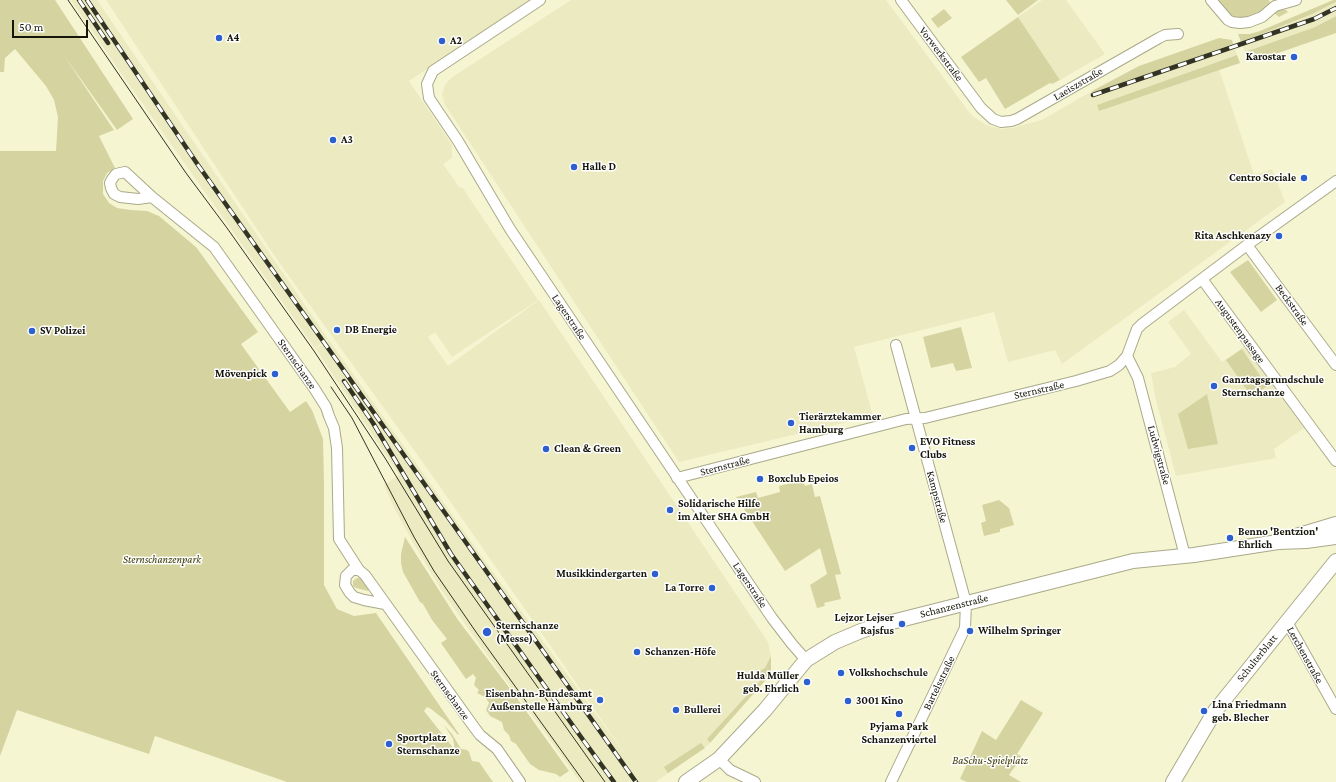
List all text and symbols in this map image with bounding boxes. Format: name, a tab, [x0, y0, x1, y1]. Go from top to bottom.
scale bar	[14, 12, 90, 38]
text: 50 m	[19, 20, 43, 34]
street label: Vorwerkstraße	[916, 24, 966, 84]
place label: A4	[227, 31, 239, 45]
marker: A4	[214, 33, 224, 43]
place label: A2	[450, 34, 462, 48]
marker: A2	[437, 36, 447, 46]
place label: Karostar	[1246, 50, 1286, 64]
marker: Karostar	[1289, 52, 1299, 62]
street label: Laeiszstraße	[1051, 65, 1105, 103]
place label: A3	[341, 133, 353, 147]
marker: A3	[328, 135, 338, 145]
place label: Halle D	[582, 160, 616, 174]
marker: Halle D	[569, 162, 579, 172]
place label: Centro Sociale	[1229, 171, 1296, 185]
marker: Centro Sociale	[1299, 173, 1309, 183]
place label: Rita Aschkenazy	[1195, 229, 1271, 243]
marker: Rita Aschkenazy	[1274, 231, 1284, 241]
street label: Beckstraße	[1272, 282, 1312, 328]
street label: Lagerstraße	[549, 292, 589, 342]
street label: Augustenpassage	[1212, 296, 1268, 366]
place label: DB Energie	[345, 323, 397, 337]
place label: SV Polizei	[40, 324, 85, 338]
marker: DB Energie	[332, 325, 342, 335]
marker: SV Polizei	[27, 326, 37, 336]
street label: Sternschanze	[275, 336, 319, 392]
place label: Mövenpick	[215, 367, 267, 381]
marker: Mövenpick	[270, 369, 280, 379]
place label: Ganztagsgrundschule Sternschanze	[1222, 373, 1324, 399]
street label: Sternstraße	[1013, 378, 1065, 402]
marker: Ganztagsgrundschule Sternschanze	[1209, 381, 1219, 391]
place label: Tierärztekammer Hamburg	[799, 410, 881, 436]
marker: Tierärztekammer Hamburg	[786, 418, 796, 428]
street label: Ludwigstraße	[1145, 424, 1173, 486]
place label: EVO Fitness Clubs	[920, 435, 975, 461]
place label: Clean & Green	[554, 442, 621, 456]
marker: EVO Fitness Clubs	[907, 443, 917, 453]
marker: Clean & Green	[541, 444, 551, 454]
street label: Sternstraße	[699, 453, 751, 479]
street label: Kampstraße	[924, 469, 950, 525]
place label: Boxclub Epeios	[768, 472, 839, 486]
marker: Boxclub Epeios	[755, 474, 765, 484]
place label: Solidarische Hilfe im Alter SHA GmbH	[678, 497, 769, 523]
marker: Solidarische Hilfe im Alter SHA GmbH	[665, 505, 675, 515]
place label: Benno 'Bentzion' Ehrlich	[1238, 525, 1318, 551]
marker: Benno 'Bentzion' Ehrlich	[1225, 533, 1235, 543]
park label: Sternschanzenpark	[123, 553, 201, 567]
street label: Lagerstraße	[730, 560, 770, 610]
place label: Musikkindergarten	[556, 567, 647, 581]
marker: Musikkindergarten	[650, 569, 660, 579]
place label: La Torre	[665, 581, 704, 595]
marker: La Torre	[707, 583, 717, 593]
street label: Schanzenstraße	[919, 591, 989, 621]
place label: Lejzor Lejser Rajsfus	[834, 611, 894, 637]
place label: Sternschanze (Messe)	[496, 619, 559, 645]
marker: Lejzor Lejser Rajsfus	[897, 619, 907, 629]
place label: Wilhelm Springer	[978, 624, 1061, 638]
street label: Lerchenstraße	[1284, 624, 1326, 686]
marker: Sternschanze (Messe)	[481, 626, 493, 638]
marker: Wilhelm Springer	[965, 626, 975, 636]
street label: Schulterblatt	[1234, 632, 1280, 684]
place label: Schanzen-Höfe	[645, 645, 716, 659]
marker: Schanzen-Höfe	[632, 647, 642, 657]
street label: Bartelsstraße	[920, 654, 958, 712]
place label: Volkshochschule	[849, 666, 928, 680]
street label: Sternschanze	[427, 667, 473, 723]
marker: Volkshochschule	[836, 668, 846, 678]
place label: Hulda Müller geb. Ehrlich	[737, 669, 799, 695]
marker: Hulda Müller geb. Ehrlich	[802, 677, 812, 687]
place label: Eisenbahn-Bundesamt Außenstelle Hamburg	[485, 687, 592, 713]
place label: 3001 Kino	[856, 694, 903, 708]
marker: Eisenbahn-Bundesamt Außenstelle Hamburg	[595, 695, 605, 705]
marker: 3001 Kino	[843, 696, 853, 706]
place label: Lina Friedmann geb. Blecher	[1212, 698, 1287, 724]
place label: Bullerei	[684, 703, 721, 717]
marker: Bullerei	[671, 705, 681, 715]
marker: Lina Friedmann geb. Blecher	[1199, 706, 1209, 716]
marker: Pyjama Park Schanzenviertel	[894, 709, 904, 719]
place label: Pyjama Park Schanzenviertel	[861, 720, 937, 746]
place label: Sportplatz Sternschanze	[397, 731, 460, 757]
marker: Sportplatz Sternschanze	[384, 739, 394, 749]
park label: BaSchu-Spielplatz	[952, 754, 1028, 768]

